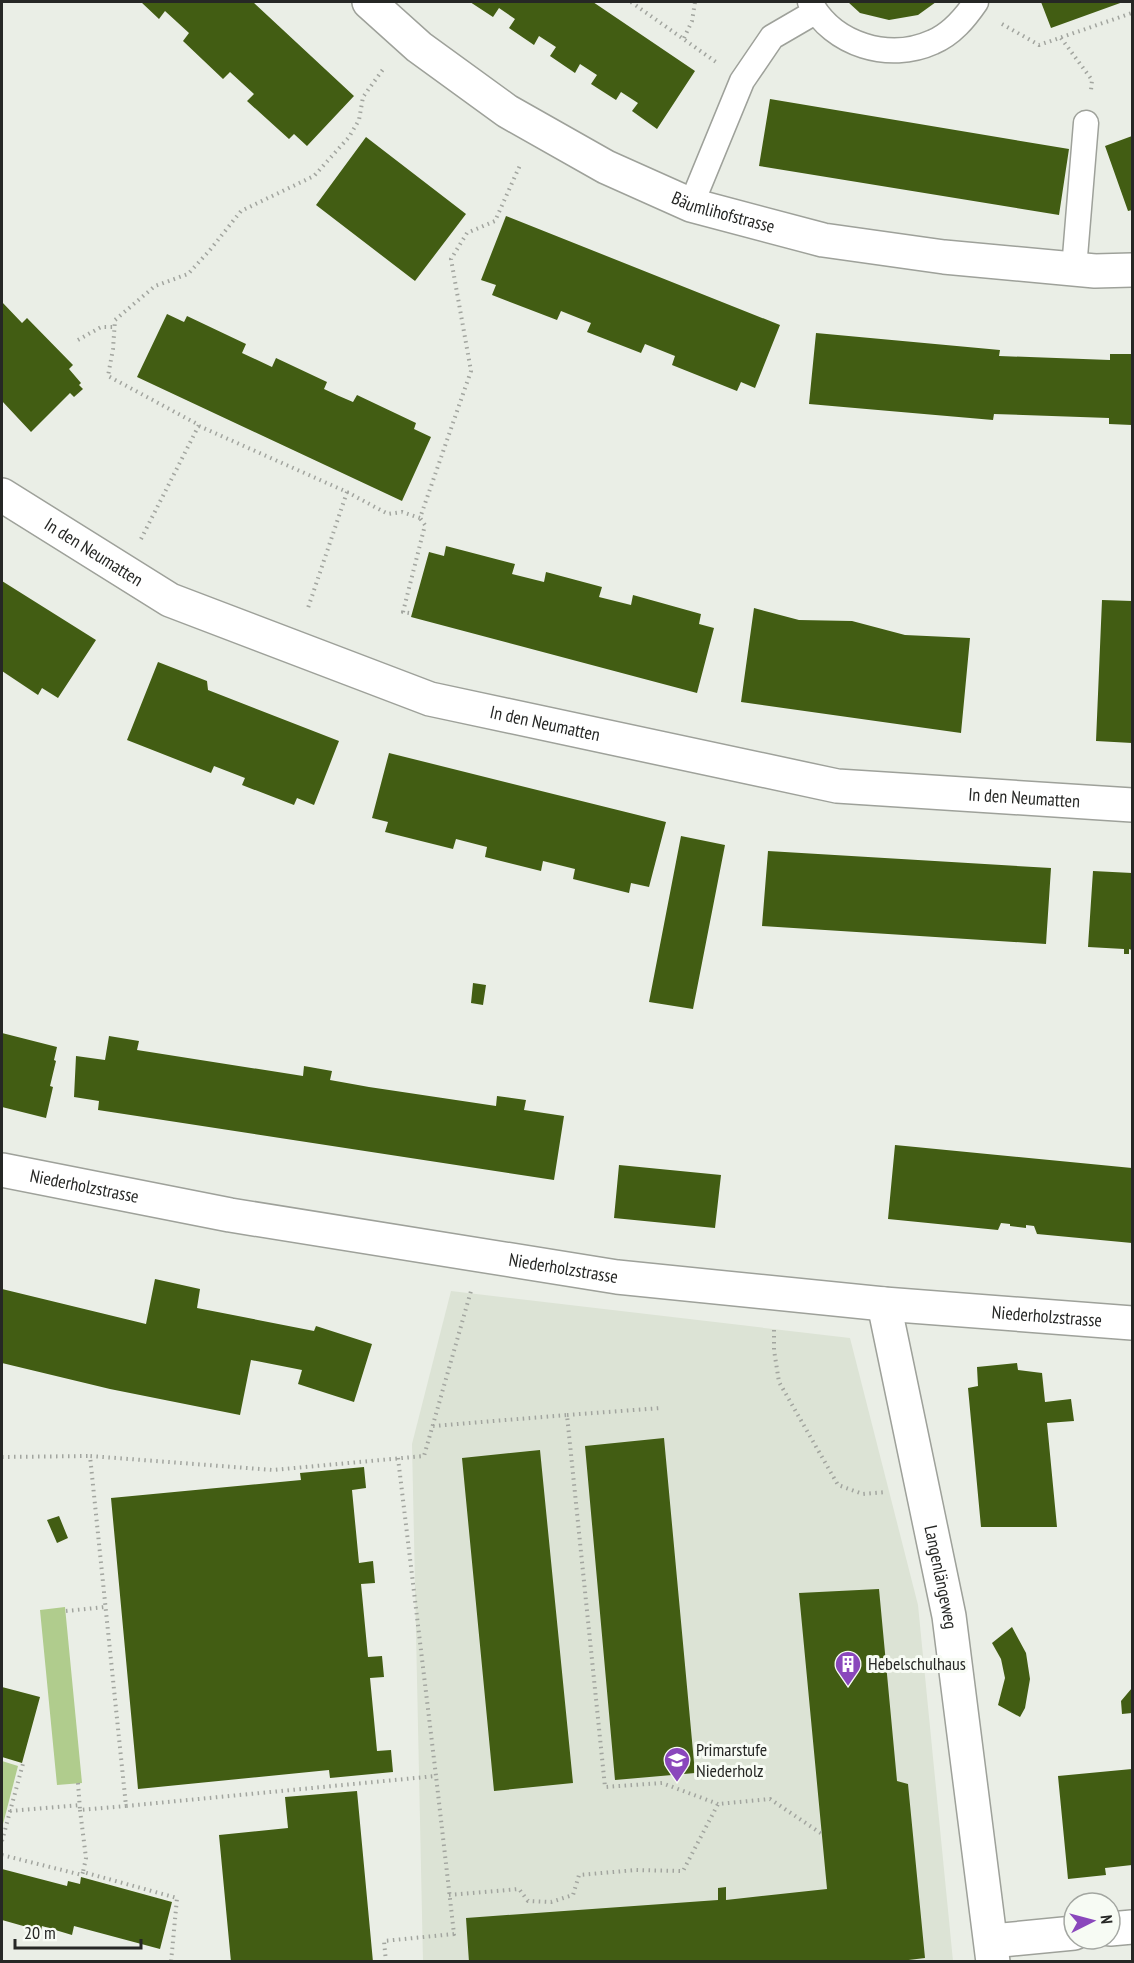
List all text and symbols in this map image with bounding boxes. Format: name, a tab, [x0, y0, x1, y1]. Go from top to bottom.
street label: Bäumlihofstrasse	[668, 186, 777, 238]
street label: In den Neumatten	[40, 512, 147, 591]
street label: In den Neumatten	[488, 700, 602, 746]
street label: In den Neumatten	[968, 782, 1081, 813]
street label: Niederholzstrasse	[28, 1164, 141, 1208]
street label: Niederholzstrasse	[507, 1248, 620, 1288]
street label: Niederholzstrasse	[991, 1300, 1103, 1332]
street label: Langenlängeweg	[919, 1523, 963, 1630]
building icon: Hebelschulhaus	[833, 1649, 863, 1687]
place label: Hebelschulhaus	[868, 1652, 966, 1675]
place label: Primarstufe Niederholz	[696, 1738, 767, 1782]
school or university icon: Primarstufe Niederholz	[662, 1745, 692, 1783]
north arrow	[1062, 1891, 1122, 1951]
scale bar	[15, 1912, 141, 1950]
text: N	[1097, 1914, 1117, 1925]
text: 20 m	[24, 1921, 56, 1944]

